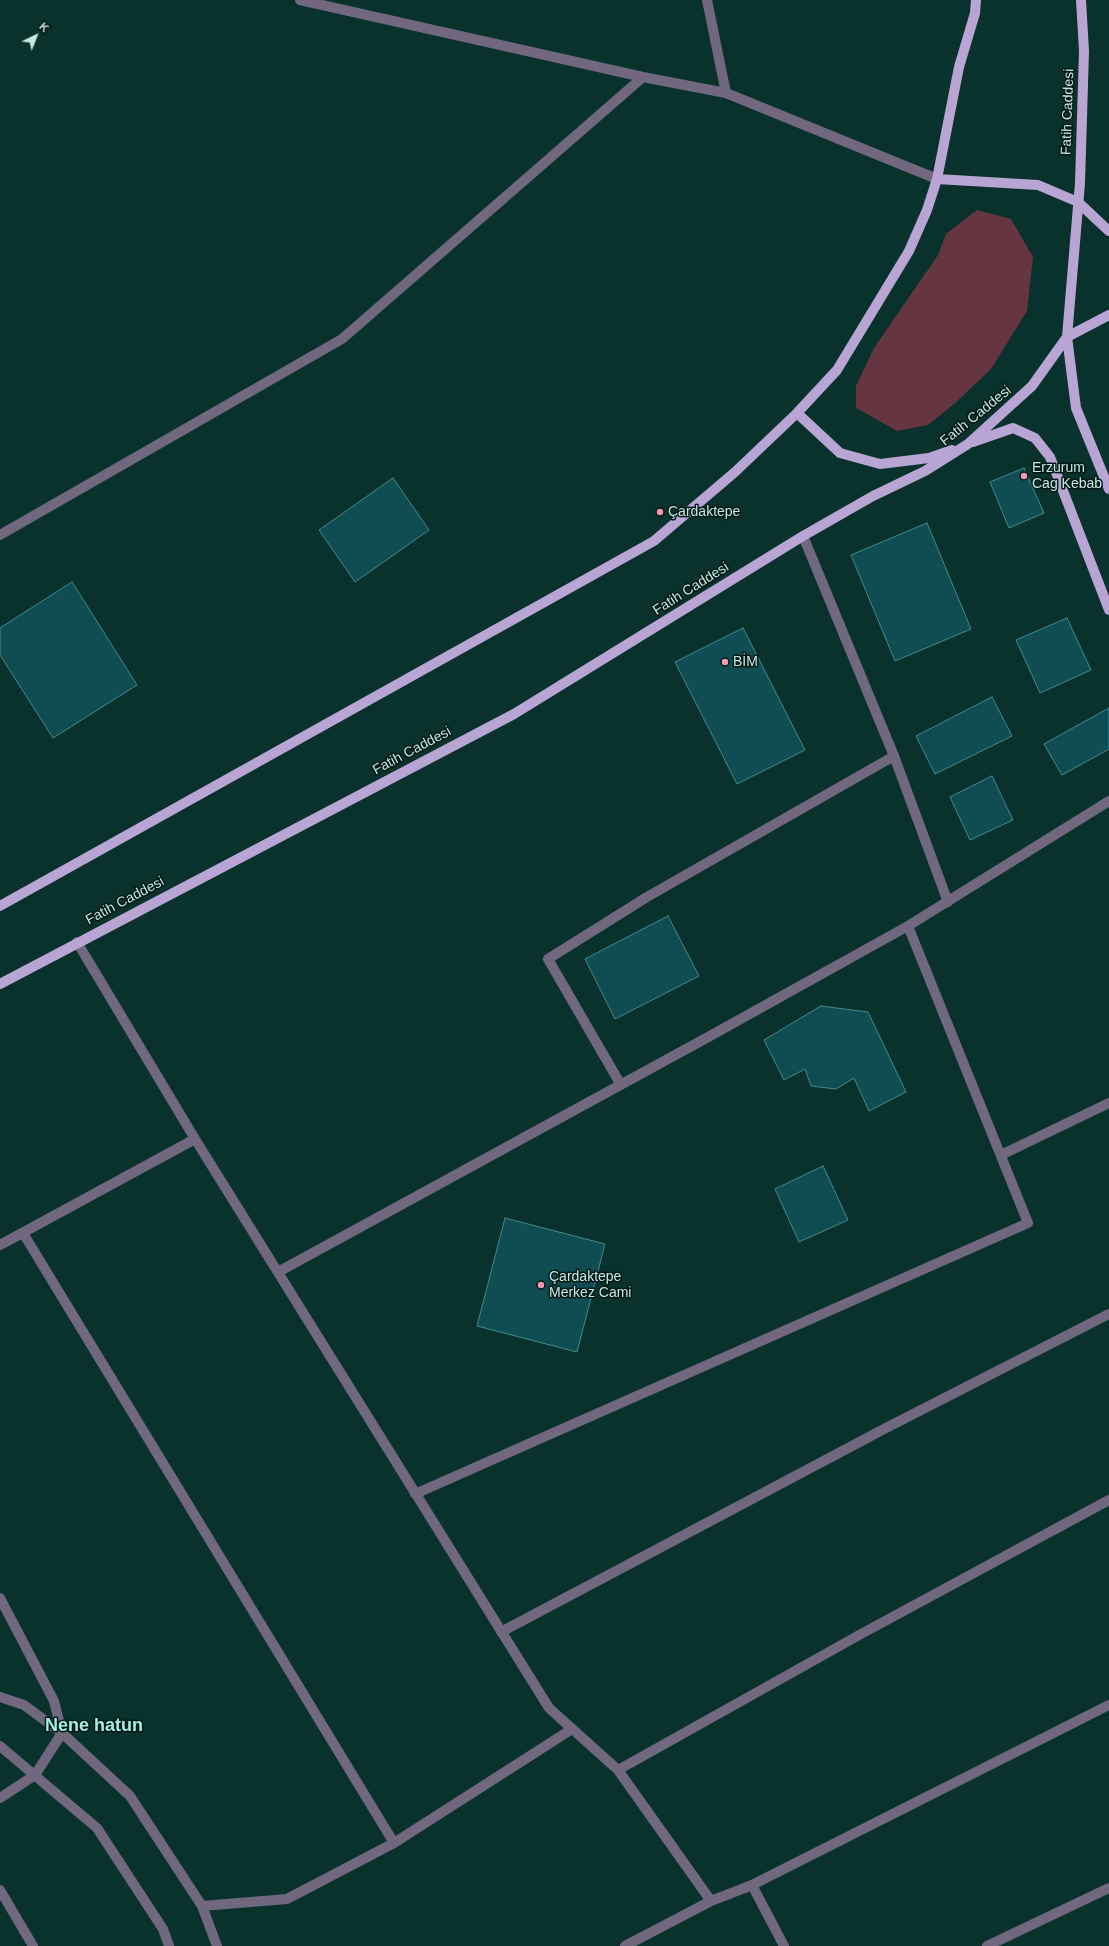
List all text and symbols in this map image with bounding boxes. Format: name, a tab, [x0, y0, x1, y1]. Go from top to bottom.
north arrow	[16, 16, 56, 56]
text: K	[37, 20, 51, 34]
street label: Fatih Caddesi	[1058, 69, 1078, 155]
street label: Fatih Caddesi	[937, 382, 1015, 450]
place label: Erzurum Cag Kebab	[1032, 460, 1102, 492]
marker: Erzurum Cag Kebab	[1019, 471, 1029, 481]
place label: Çardaktepe	[668, 504, 740, 520]
marker: Çardaktepe	[655, 507, 665, 517]
street label: Fatih Caddesi	[650, 559, 732, 619]
place label: BİM	[733, 654, 758, 670]
marker: BİM	[720, 657, 730, 667]
street label: Fatih Caddesi	[370, 723, 454, 779]
street label: Fatih Caddesi	[83, 873, 167, 929]
place label: Çardaktepe Merkez Cami	[549, 1269, 631, 1302]
marker: Çardaktepe Merkez Cami	[536, 1280, 546, 1290]
district label: Nene hatun	[45, 1715, 143, 1737]

